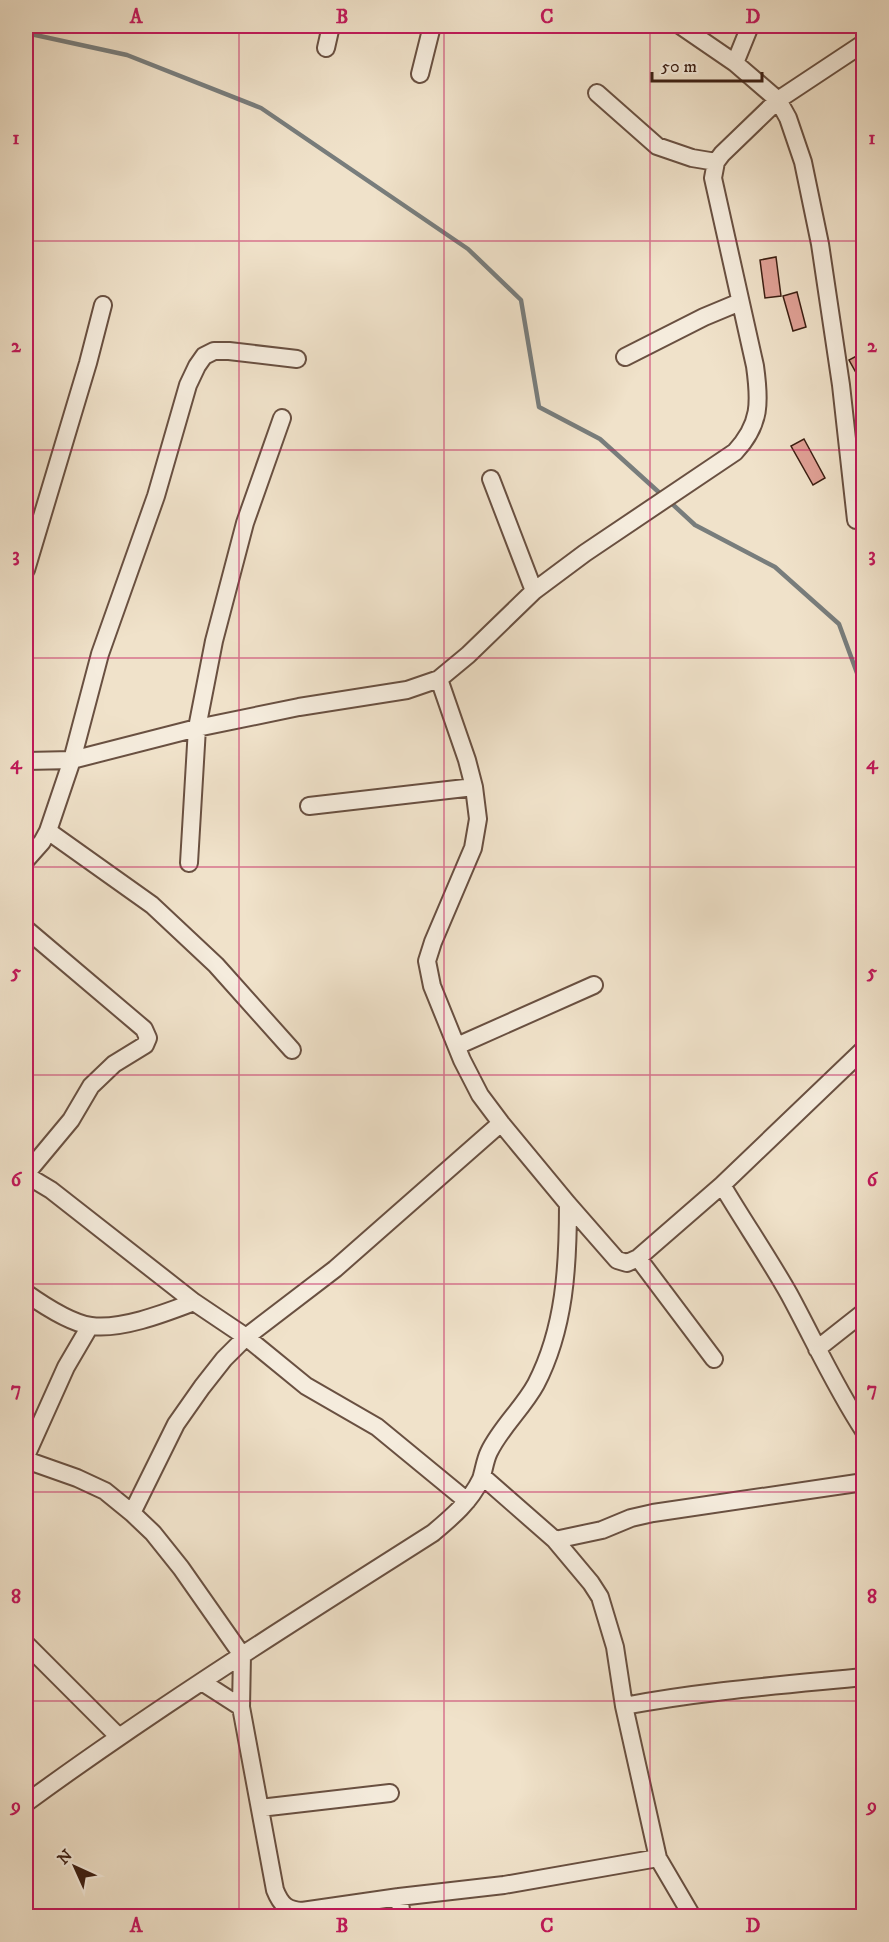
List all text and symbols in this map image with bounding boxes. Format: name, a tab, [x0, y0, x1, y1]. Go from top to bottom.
text: A	[129, 5, 144, 30]
text: B	[336, 5, 348, 30]
text: C	[540, 5, 554, 30]
text: D	[746, 5, 761, 30]
scale bar	[652, 45, 762, 83]
text: 50 m	[661, 56, 697, 78]
text: 1	[12, 126, 20, 151]
text: 1	[868, 126, 876, 151]
text: 2	[11, 334, 22, 359]
text: 2	[867, 334, 878, 359]
text: 3	[12, 543, 20, 568]
text: 3	[868, 543, 876, 568]
text: 4	[10, 751, 23, 776]
text: 4	[866, 751, 879, 776]
text: 5	[10, 960, 21, 985]
text: 5	[866, 960, 877, 985]
text: 6	[11, 1168, 23, 1193]
text: 6	[867, 1168, 879, 1193]
text: 7	[11, 1377, 21, 1402]
text: 7	[867, 1377, 877, 1402]
text: 8	[11, 1585, 21, 1610]
text: 8	[867, 1585, 877, 1610]
text: 9	[9, 1794, 21, 1819]
text: 9	[865, 1794, 877, 1819]
north arrow	[45, 1837, 105, 1897]
text: N	[53, 1845, 77, 1869]
text: A	[129, 1914, 144, 1939]
text: B	[336, 1914, 348, 1939]
text: C	[540, 1914, 554, 1939]
text: D	[746, 1914, 761, 1939]

